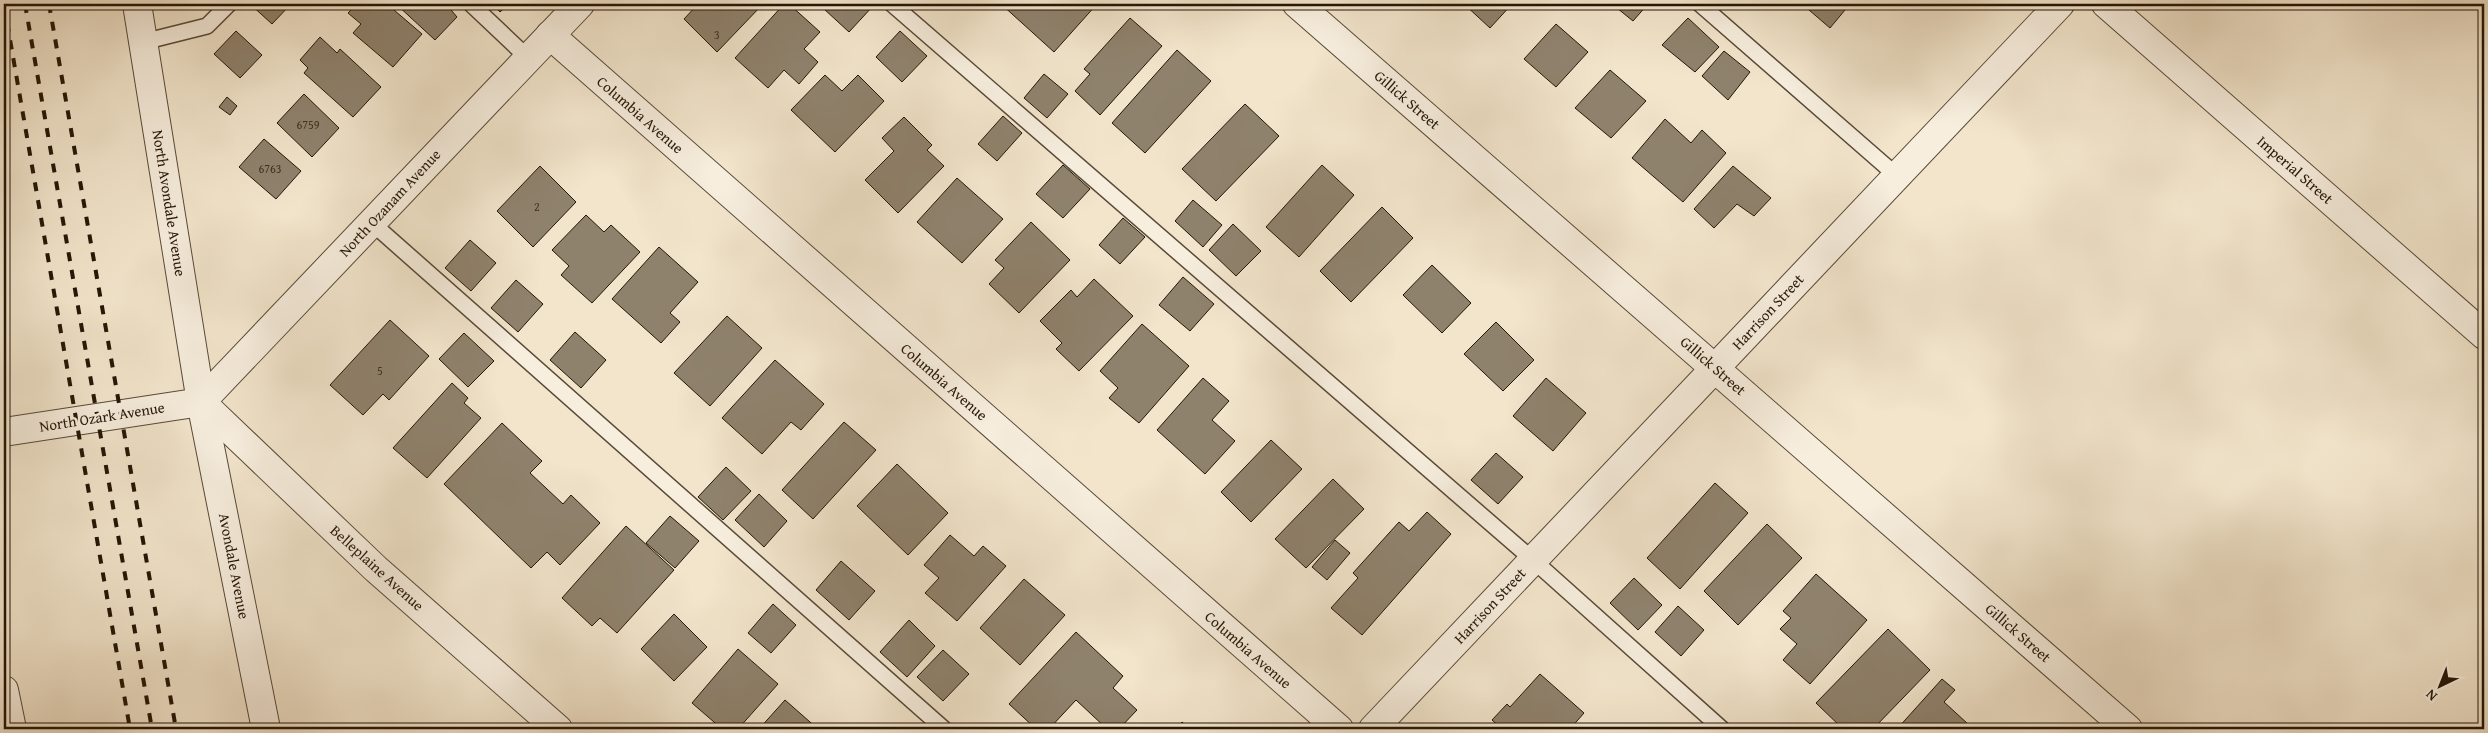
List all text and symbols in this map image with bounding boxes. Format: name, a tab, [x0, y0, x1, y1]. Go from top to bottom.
house number: 3	[714, 26, 720, 43]
street label: Gillick Street	[1370, 65, 1445, 135]
street label: Columbia Avenue	[592, 71, 688, 158]
house number: 6759	[296, 116, 320, 133]
street label: North Avondale Avenue	[148, 128, 191, 278]
street label: Imperial Street	[2253, 131, 2339, 209]
street label: North Ozanam Avenue	[334, 144, 445, 261]
house number: 6763	[258, 160, 282, 177]
house number: 2	[534, 198, 540, 215]
street label: Harrison Street	[1727, 269, 1809, 354]
street label: Gillick Street	[1676, 331, 1751, 401]
street label: Columbia Avenue	[896, 338, 992, 425]
house number: 5	[377, 362, 383, 379]
street label: North Ozark Avenue	[38, 396, 166, 437]
street label: Avondale Avenue	[214, 511, 255, 621]
street label: Belleplaine Avenue	[326, 520, 429, 615]
street label: Harrison Street	[1449, 563, 1531, 648]
street label: Gillick Street	[1981, 598, 2056, 668]
street label: Columbia Avenue	[1200, 606, 1296, 693]
north arrow	[2416, 660, 2466, 710]
text: N	[2420, 685, 2441, 706]

